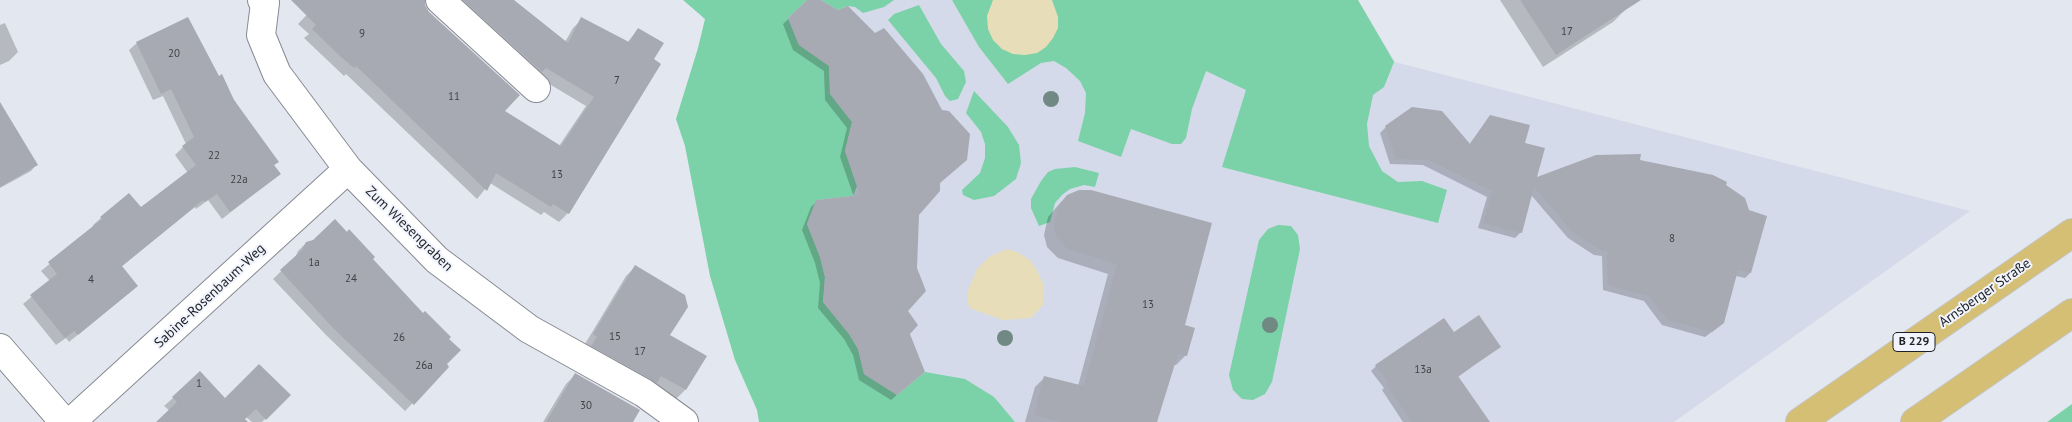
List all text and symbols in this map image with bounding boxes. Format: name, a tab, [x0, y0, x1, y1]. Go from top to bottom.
house number: 17	[1561, 25, 1573, 39]
house number: 9	[359, 27, 365, 41]
house number: 20	[168, 47, 180, 61]
house number: 7	[614, 74, 620, 88]
house number: 11	[448, 90, 460, 104]
house number: 22	[208, 149, 220, 163]
house number: 13	[551, 168, 563, 182]
house number: 22a	[230, 173, 248, 187]
street label: Zum Wiesengraben	[362, 183, 456, 275]
house number: 8	[1669, 232, 1675, 246]
street label: Sabine-Rosenbaum-Weg	[151, 240, 269, 352]
street label: Arnsberger Straße	[1936, 255, 2034, 331]
house number: 1a	[308, 256, 320, 270]
house number: 24	[345, 272, 357, 286]
house number: 4	[88, 273, 94, 287]
house number: 13	[1142, 298, 1154, 312]
house number: 15	[609, 330, 621, 344]
house number: 26	[393, 331, 405, 345]
road number: B 229	[1893, 332, 1935, 352]
house number: 17	[634, 345, 646, 359]
house number: 26a	[415, 359, 433, 373]
house number: 13a	[1414, 363, 1432, 377]
house number: 1	[196, 377, 202, 391]
house number: 30	[580, 399, 592, 413]

